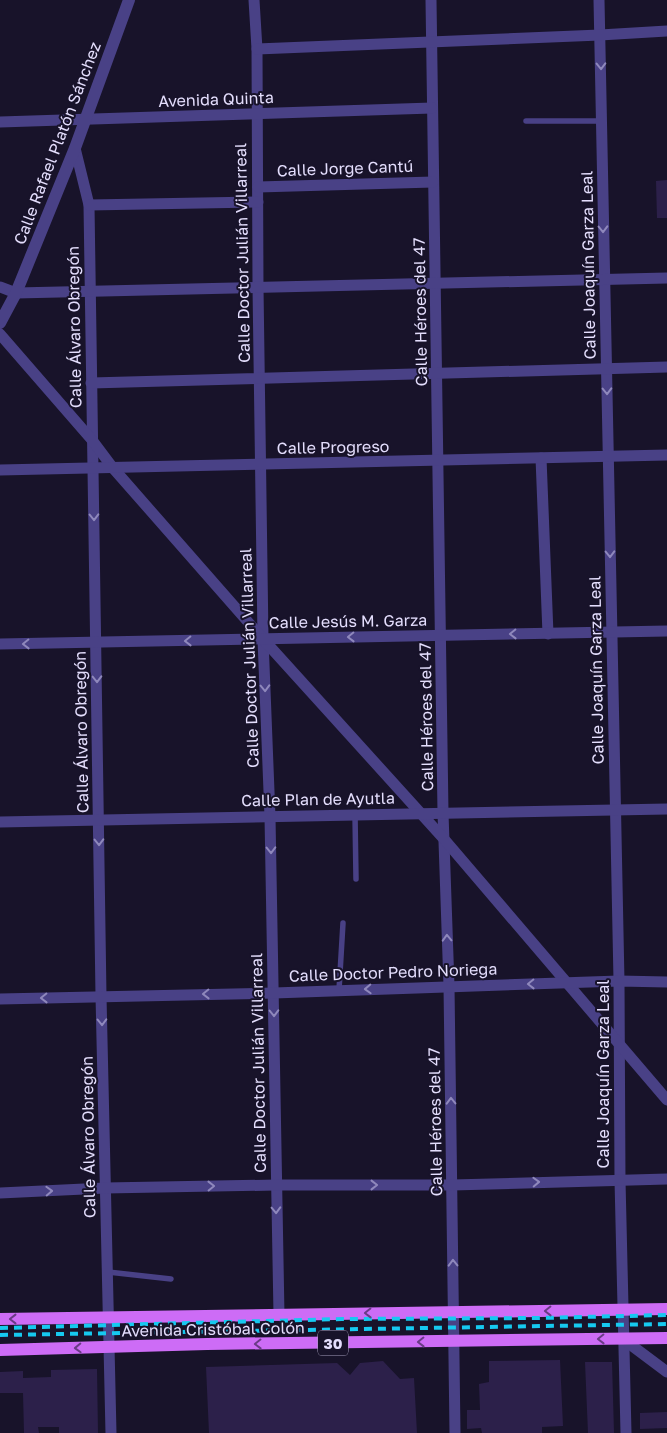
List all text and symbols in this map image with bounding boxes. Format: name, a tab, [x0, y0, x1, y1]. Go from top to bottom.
street label: Calle Rafael Platón Sánchez	[9, 39, 105, 247]
one-way arrow	[596, 62, 606, 70]
street label: Avenida Quinta	[158, 87, 274, 111]
street label: Calle Doctor Julián Villarreal	[230, 143, 254, 363]
street label: Calle Jorge Cantú	[276, 156, 414, 180]
street label: Calle Joaquín Garza Leal	[576, 170, 600, 360]
one-way arrow	[598, 225, 609, 233]
street label: Calle Héroes del 47	[409, 238, 431, 386]
street label: Calle Álvaro Obregón	[63, 246, 85, 408]
one-way arrow	[602, 388, 612, 395]
street label: Calle Progreso	[276, 436, 390, 458]
one-way arrow	[89, 513, 99, 521]
street label: Calle Doctor Julián Villarreal	[235, 548, 263, 768]
one-way arrow	[605, 550, 615, 558]
street label: Calle Joaquín Garza Leal	[584, 575, 608, 765]
street label: Calle Jesús M. Garza	[269, 610, 427, 632]
one-way arrow	[509, 629, 517, 639]
one-way arrow	[347, 632, 355, 643]
one-way arrow	[184, 635, 192, 646]
one-way arrow	[22, 639, 30, 649]
street label: Calle Héroes del 47	[415, 643, 437, 791]
street label: Calle Álvaro Obregón	[70, 651, 92, 813]
one-way arrow	[91, 675, 102, 683]
one-way arrow	[259, 684, 270, 692]
street label: Calle Plan de Ayutla	[241, 788, 395, 810]
one-way arrow	[94, 838, 104, 846]
one-way arrow	[265, 847, 276, 855]
one-way arrow	[442, 934, 453, 942]
street label: Calle Doctor Julián Villarreal	[246, 953, 270, 1173]
street label: Calle Doctor Pedro Noriega	[288, 958, 498, 986]
one-way arrow	[527, 979, 534, 989]
street label: Calle Joaquín Garza Leal	[593, 980, 613, 1168]
one-way arrow	[364, 984, 372, 995]
one-way arrow	[202, 989, 210, 999]
one-way arrow	[39, 993, 47, 1003]
one-way arrow	[269, 1009, 279, 1017]
one-way arrow	[96, 1018, 107, 1026]
street label: Calle Héroes del 47	[424, 1048, 446, 1196]
street label: Calle Álvaro Obregón	[77, 1056, 99, 1218]
one-way arrow	[446, 1097, 456, 1104]
one-way arrow	[532, 1177, 540, 1188]
one-way arrow	[370, 1180, 378, 1190]
one-way arrow	[208, 1181, 215, 1191]
one-way arrow	[45, 1185, 53, 1196]
one-way arrow	[271, 1206, 282, 1214]
one-way arrow	[448, 1259, 458, 1267]
one-way arrow	[544, 1306, 552, 1316]
one-way arrow	[364, 1308, 372, 1319]
one-way arrow	[9, 1313, 17, 1324]
street label: Avenida Cristóbal Colón	[121, 1317, 305, 1341]
road number: 30	[318, 1330, 348, 1356]
one-way arrow	[597, 1334, 604, 1344]
one-way arrow	[417, 1337, 424, 1347]
one-way arrow	[254, 1339, 262, 1349]
one-way arrow	[74, 1342, 82, 1353]

